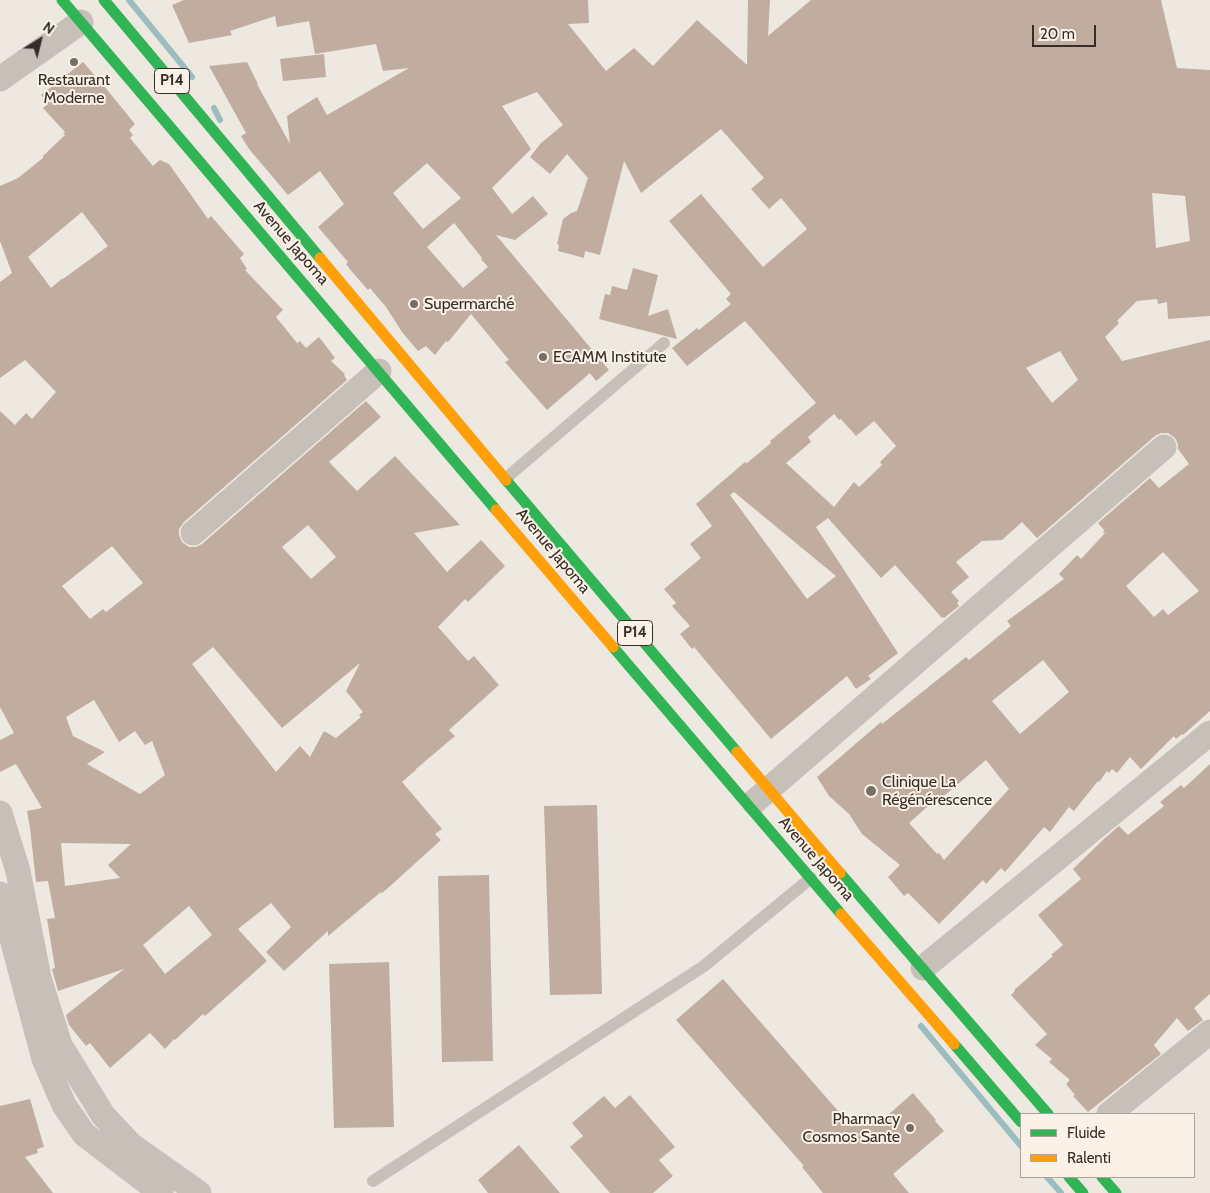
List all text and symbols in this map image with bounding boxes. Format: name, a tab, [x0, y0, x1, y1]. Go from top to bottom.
north arrow	[15, 15, 65, 65]
scale bar	[1035, 15, 1099, 47]
text: N	[40, 18, 58, 38]
text: 20 m	[1040, 25, 1075, 43]
marker: Restaurant Moderne	[68, 56, 80, 68]
road number: P14	[154, 68, 190, 94]
place label: Restaurant Moderne	[38, 70, 110, 108]
street label: Avenue Japoma	[249, 197, 333, 289]
place label: Supermarché	[424, 294, 514, 314]
marker: Supermarché	[408, 298, 420, 310]
place label: ECAMM Institute	[553, 347, 667, 367]
marker: ECAMM Institute	[537, 351, 549, 363]
street label: Avenue Japoma	[512, 504, 594, 598]
road number: P14	[618, 620, 652, 646]
place label: Clinique La Régénérescence	[882, 772, 992, 810]
marker: Clinique La Régénérescence	[864, 784, 878, 798]
street label: Avenue Japoma	[774, 813, 858, 905]
place label: Pharmacy Cosmos Sante	[803, 1109, 900, 1147]
legend	[1020, 1113, 1195, 1178]
marker: Pharmacy Cosmos Sante	[904, 1122, 916, 1134]
text: Fluide	[1067, 1124, 1105, 1142]
text: Ralenti	[1067, 1149, 1111, 1167]

